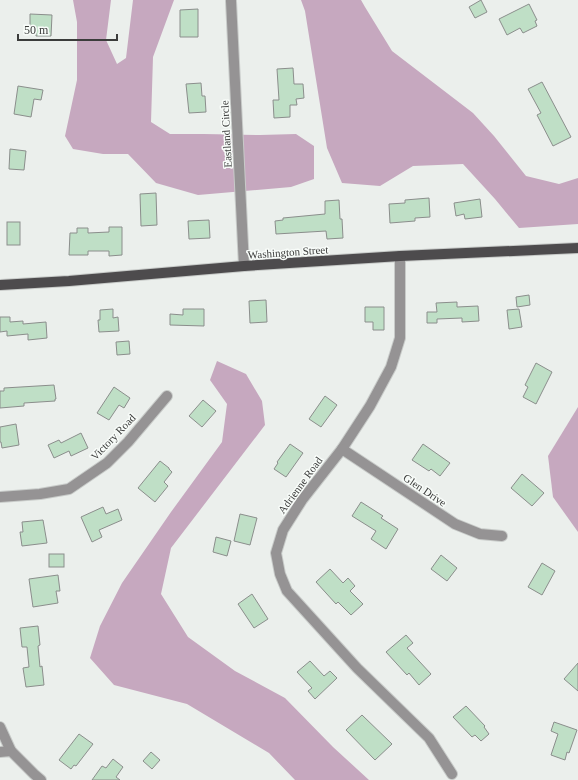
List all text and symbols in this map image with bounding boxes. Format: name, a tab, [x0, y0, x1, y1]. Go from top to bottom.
scale bar	[18, 16, 117, 42]
text: 50 m	[24, 23, 49, 37]
street label: Eastland Circle	[218, 100, 234, 168]
street label: Washington Street	[247, 243, 329, 261]
street label: Victory Road	[88, 411, 138, 462]
street label: Adrienne Road	[275, 454, 325, 516]
street label: Glen Drive	[401, 471, 449, 509]

